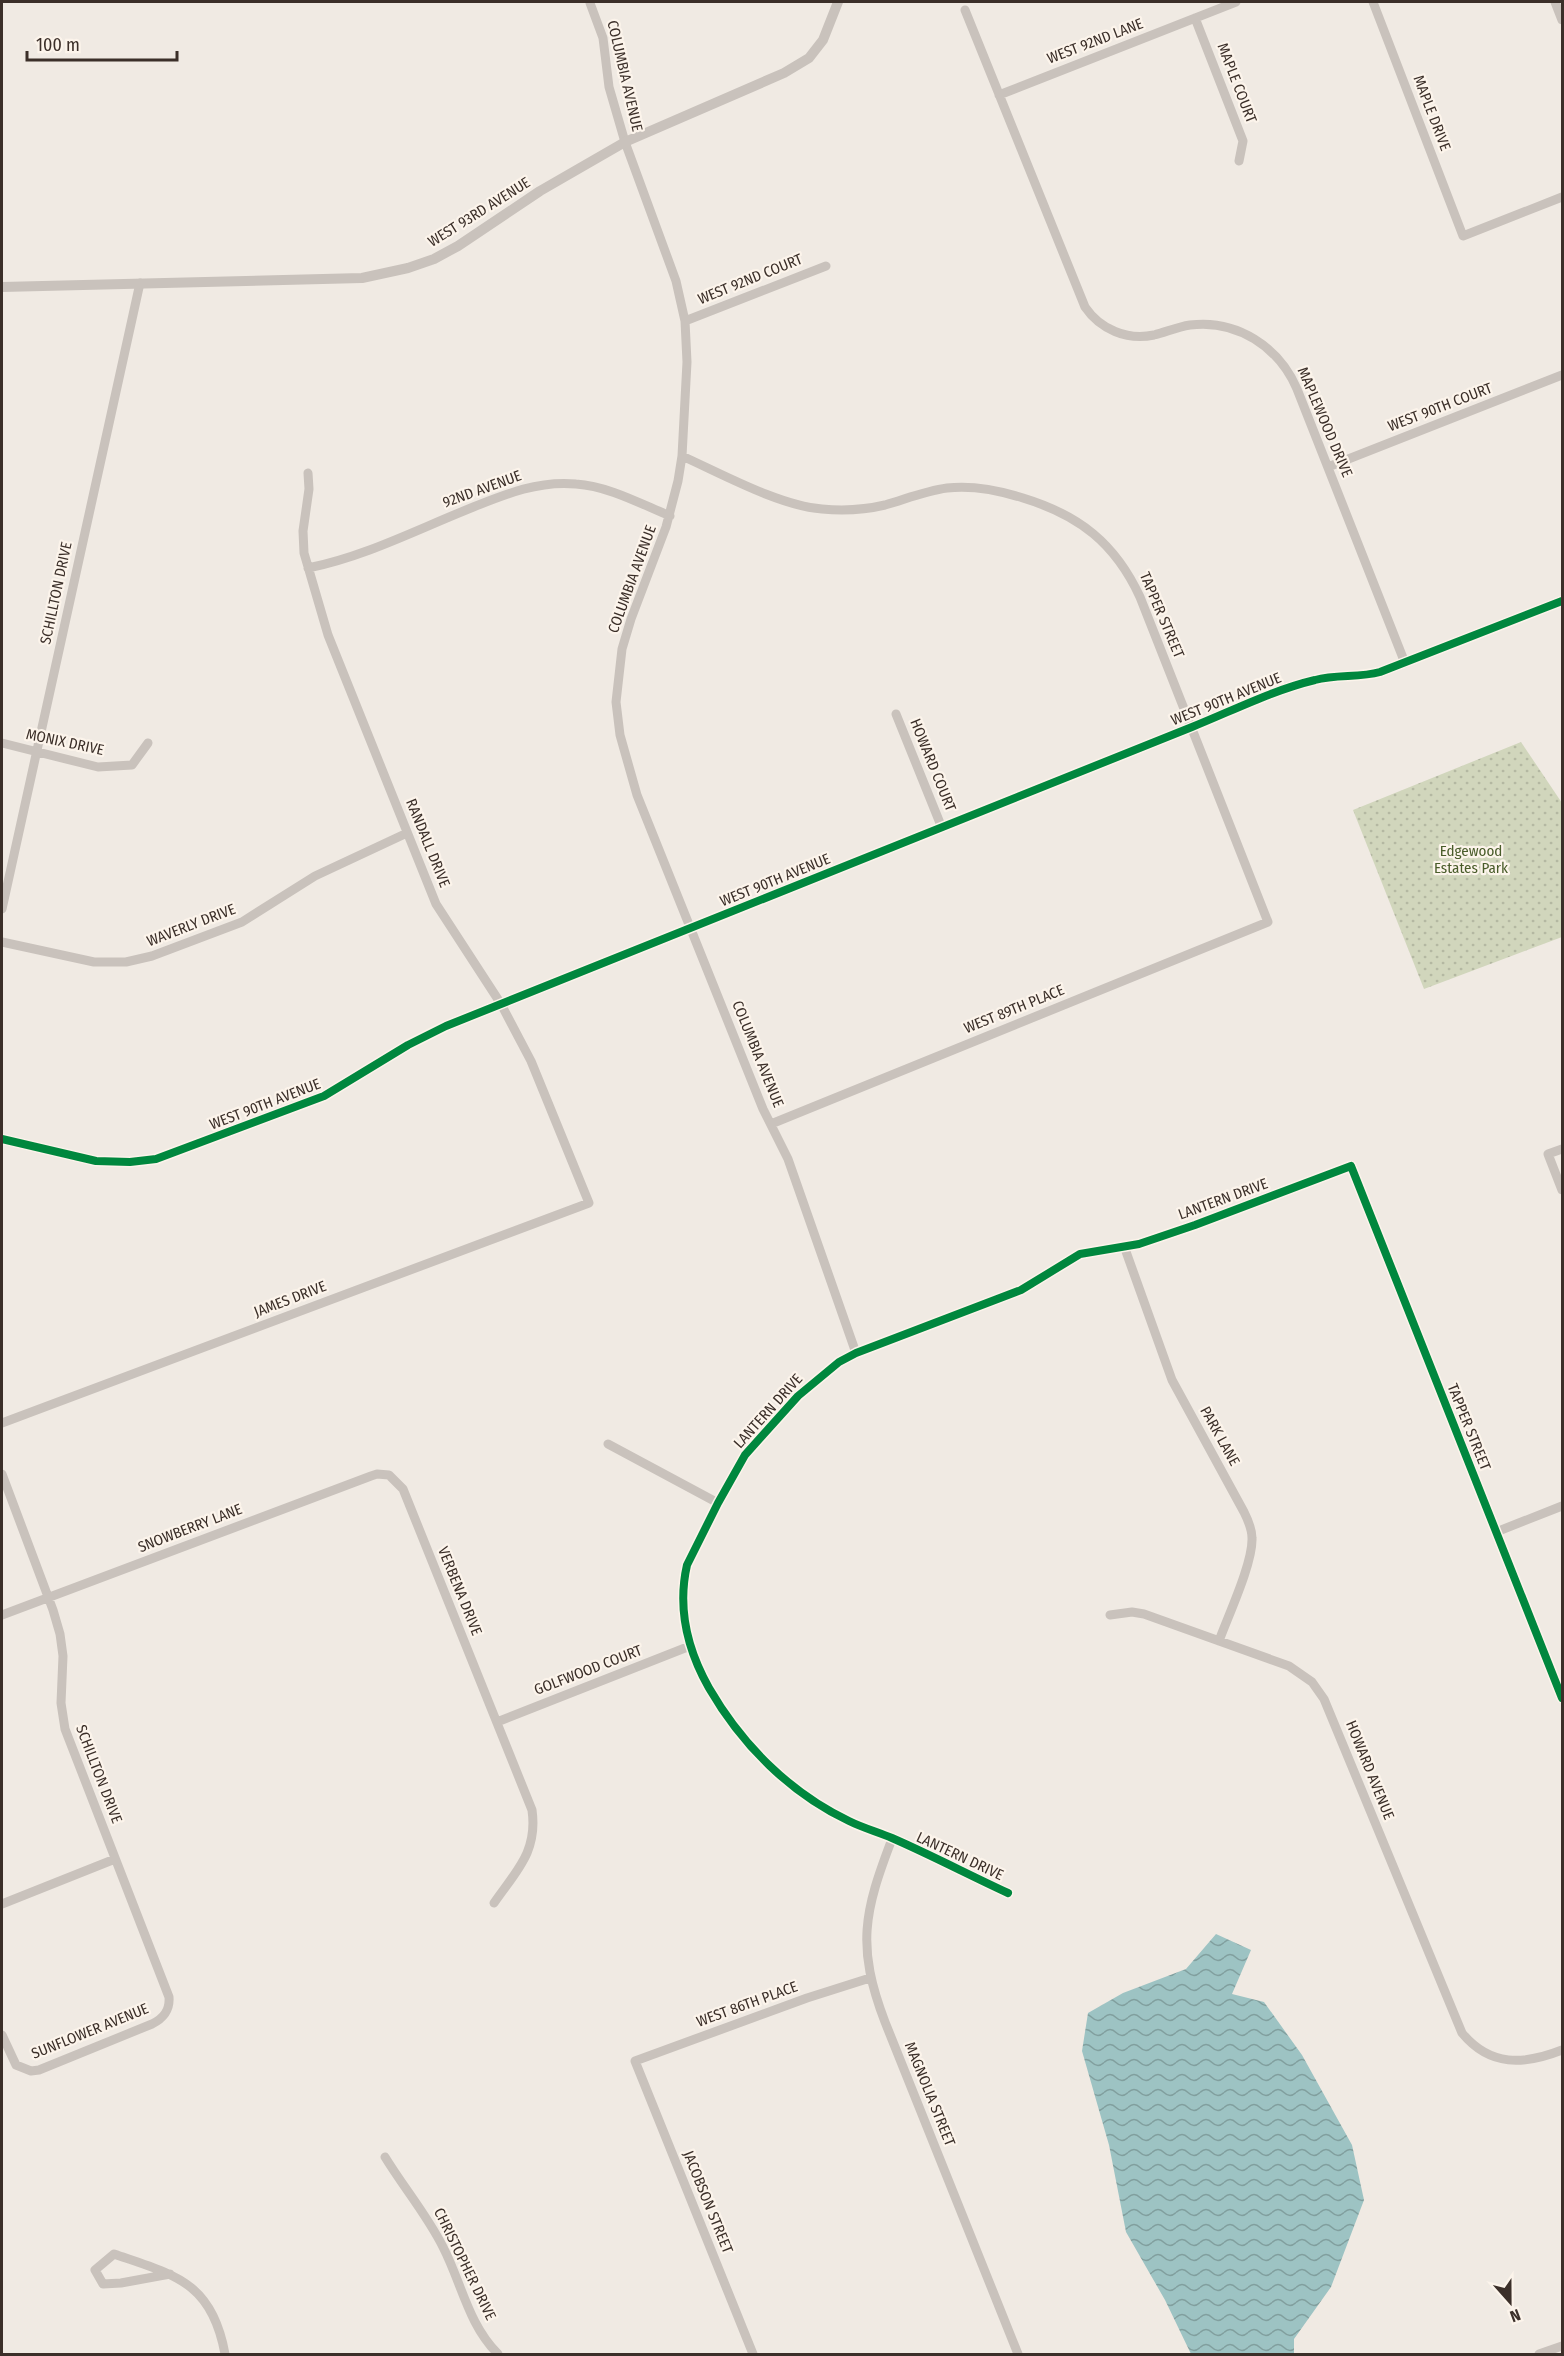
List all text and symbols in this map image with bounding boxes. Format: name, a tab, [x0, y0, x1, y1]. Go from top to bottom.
street label: WEST 92ND LANE	[1044, 14, 1146, 68]
street label: COLUMBIA AVENUE	[603, 19, 647, 133]
scale bar	[27, 24, 177, 62]
text: 100 m	[36, 34, 80, 56]
street label: MAPLE COURT	[1214, 41, 1260, 125]
street label: MAPLE DRIVE	[1409, 73, 1455, 153]
street label: WEST 93RD AVENUE	[425, 173, 533, 251]
street label: WEST 92ND COURT	[695, 250, 805, 308]
street label: MAPLEWOOD DRIVE	[1294, 364, 1356, 480]
street label: WEST 90TH COURT	[1385, 379, 1495, 435]
street label: 92ND AVENUE	[440, 466, 524, 512]
street label: COLUMBIA AVENUE	[604, 523, 660, 635]
street label: SCHILLTON DRIVE	[36, 540, 76, 646]
street label: TAPPER STREET	[1136, 569, 1188, 661]
street label: WEST 90TH AVENUE	[1168, 669, 1284, 729]
street label: HOWARD COURT	[906, 716, 960, 814]
street label: MONIX DRIVE	[24, 725, 106, 759]
street label: RANDALL DRIVE	[402, 796, 454, 890]
park label: Edgewood Estates Park	[1434, 842, 1508, 877]
street label: WEST 90TH AVENUE	[717, 850, 833, 910]
street label: WAVERLY DRIVE	[144, 900, 238, 950]
street label: WEST 89TH PLACE	[961, 981, 1067, 1037]
street label: COLUMBIA AVENUE	[728, 998, 788, 1110]
street label: WEST 90TH AVENUE	[207, 1075, 323, 1133]
street label: LANTERN DRIVE	[1176, 1174, 1270, 1224]
street label: JAMES DRIVE	[251, 1277, 329, 1321]
street label: LANTERN DRIVE	[730, 1370, 806, 1452]
street label: TAPPER STREET	[1443, 1381, 1495, 1473]
street label: PARK LANE	[1196, 1403, 1244, 1469]
street label: SNOWBERRY LANE	[135, 1500, 245, 1556]
street label: VERBENA DRIVE	[434, 1544, 486, 1638]
street label: GOLFWOOD COURT	[532, 1641, 644, 1699]
street label: HOWARD AVENUE	[1342, 1718, 1398, 1822]
street label: SCHILLTON DRIVE	[72, 1722, 126, 1826]
street label: LANTERN DRIVE	[914, 1828, 1006, 1884]
street label: WEST 86TH PLACE	[694, 1977, 800, 2031]
street label: SUNFLOWER AVENUE	[29, 1999, 151, 2063]
street label: MAGNOLIA STREET	[901, 2039, 959, 2149]
street label: JACOBSON STREET	[679, 2148, 737, 2256]
street label: CHRISTOPHER DRIVE	[430, 2205, 500, 2323]
north arrow	[1480, 2272, 1540, 2332]
text: N	[1507, 2305, 1523, 2326]

